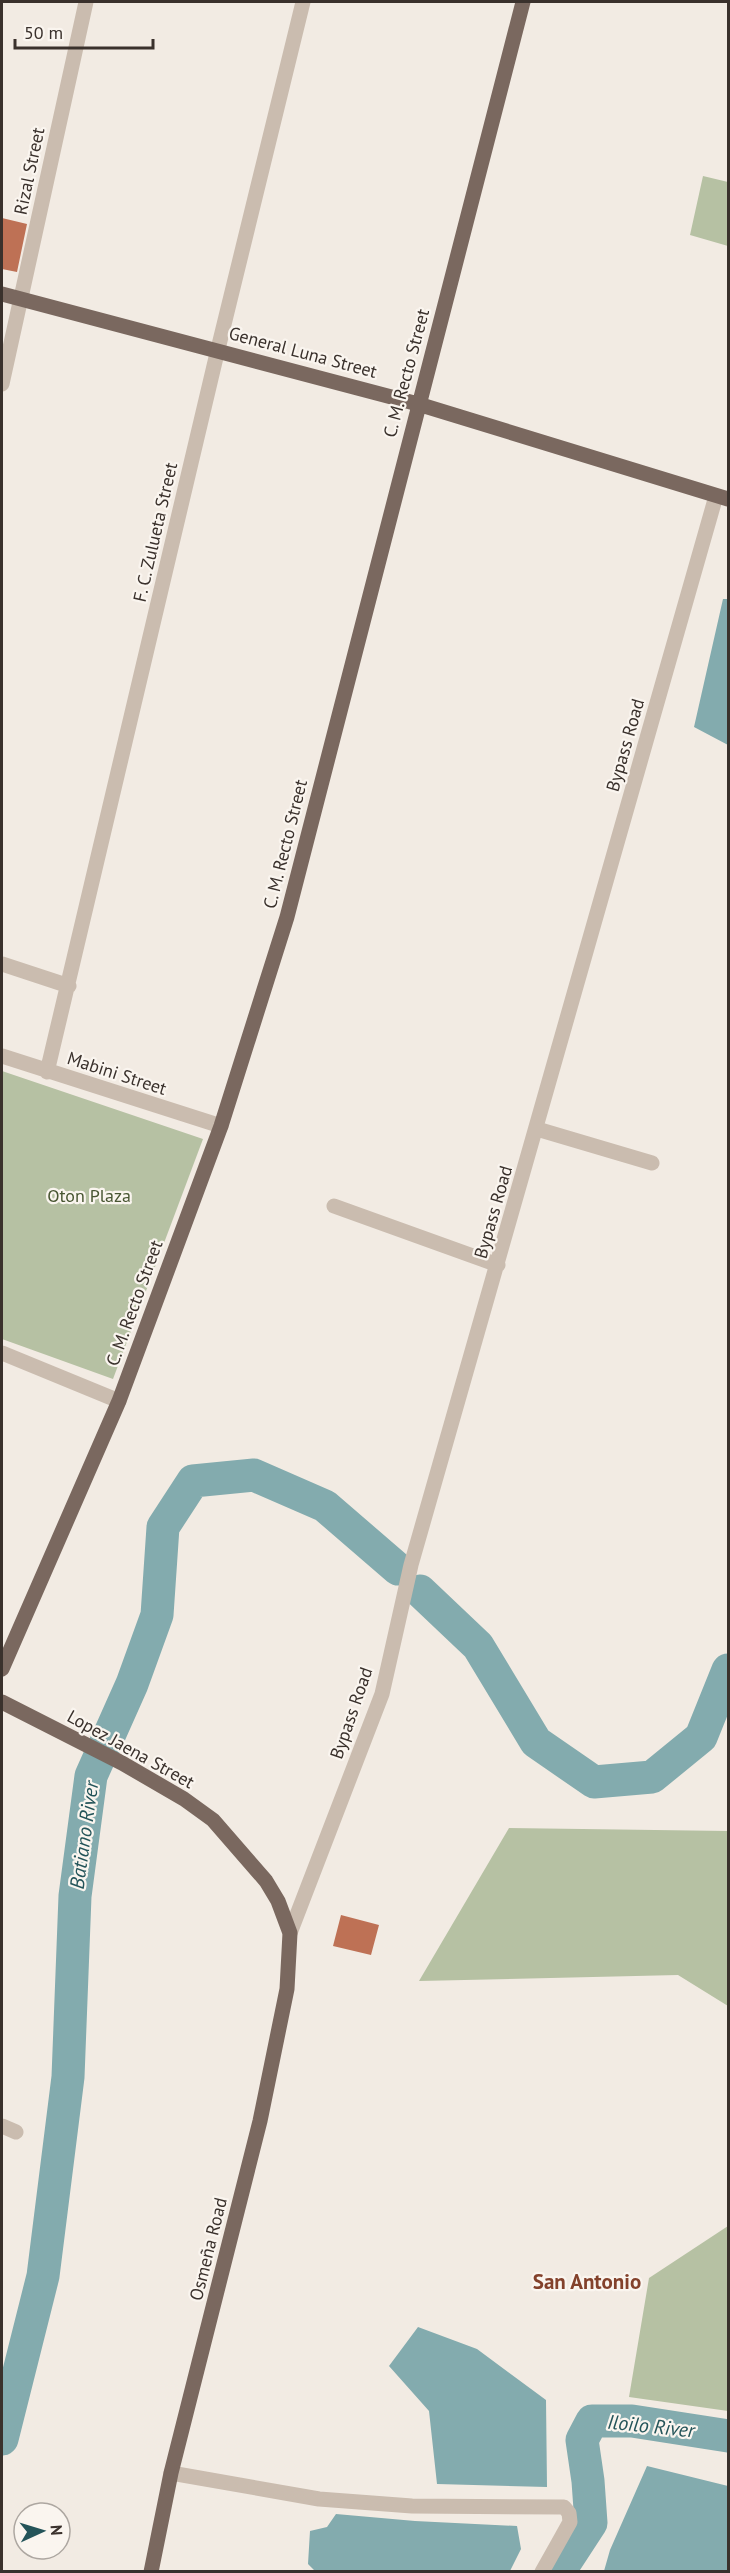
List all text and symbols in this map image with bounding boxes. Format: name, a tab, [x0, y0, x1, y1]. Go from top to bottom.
scale bar	[15, 12, 153, 50]
text: 50 m	[24, 21, 63, 44]
street label: Rizal Street	[9, 125, 49, 217]
street label: C. M. Recto Street	[378, 306, 434, 440]
street label: General Luna Street	[226, 321, 380, 383]
street label: F. C. Zulueta Street	[128, 460, 182, 604]
street label: Bypass Road	[601, 696, 649, 794]
street label: C. M. Recto Street	[258, 777, 312, 911]
street label: Mabini Street	[64, 1046, 170, 1100]
street label: Bypass Road	[469, 1163, 517, 1261]
park label: Oton Plaza	[47, 1184, 131, 1207]
street label: C. M. Recto Street	[101, 1237, 167, 1369]
street label: Bypass Road	[325, 1664, 377, 1762]
street label: Lopez Jaena Street	[63, 1705, 199, 1793]
water label: Batiano River	[64, 1778, 105, 1890]
street label: Osmeña Road	[184, 2195, 232, 2303]
district label: San Antonio	[533, 2268, 641, 2295]
water label: Iloilo River	[606, 2409, 697, 2444]
north arrow	[12, 2501, 72, 2561]
text: N	[47, 2524, 67, 2536]

